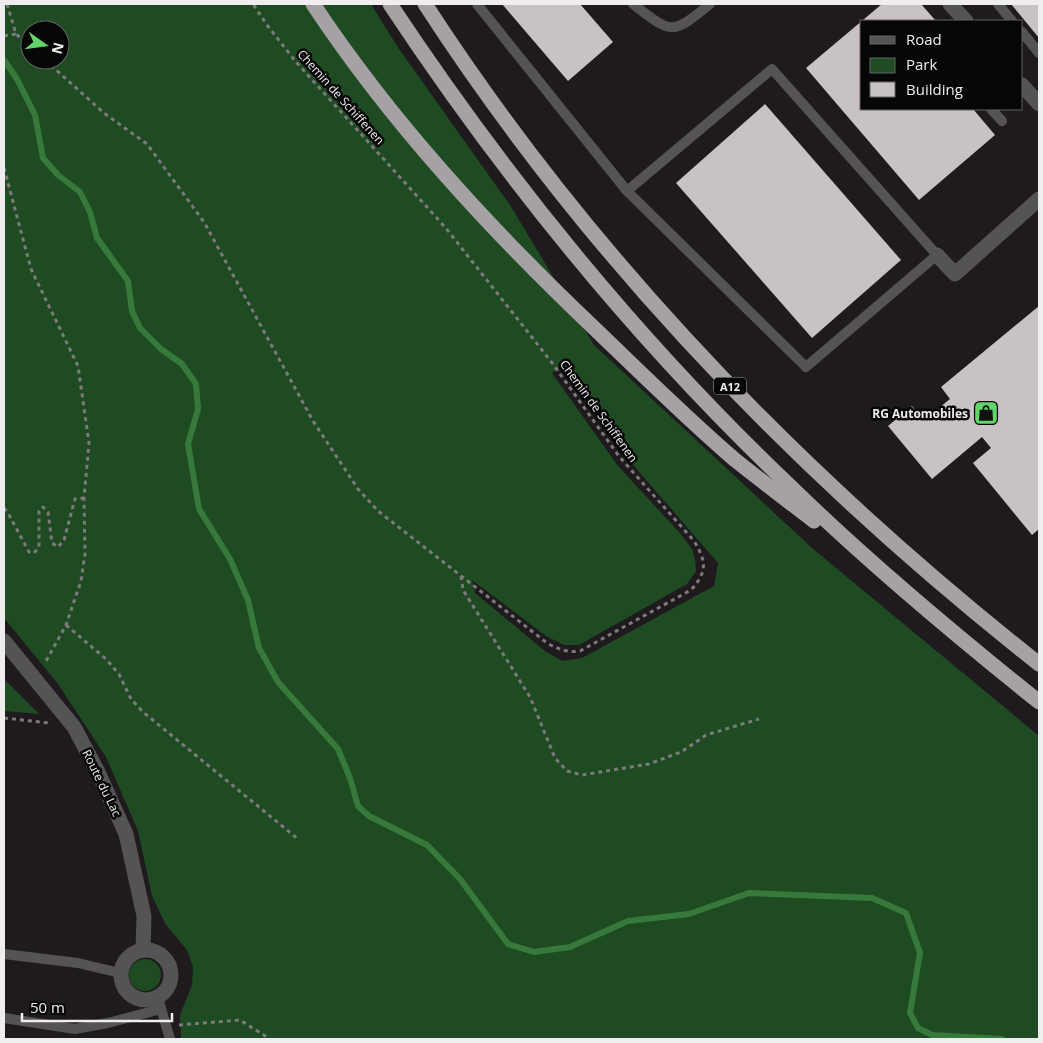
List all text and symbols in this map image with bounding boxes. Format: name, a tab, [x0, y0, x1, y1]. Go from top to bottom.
north arrow	[20, 20, 70, 70]
legend	[860, 20, 1023, 110]
text: Road	[906, 29, 942, 49]
text: N	[48, 40, 69, 56]
street label: Chemin de Schiffenen	[294, 46, 388, 148]
text: Park	[906, 54, 937, 74]
text: Building	[906, 79, 963, 99]
street label: Chemin de Schiffenen	[556, 356, 642, 466]
road number: A12	[714, 378, 746, 394]
shop icon: RG Automobiles	[973, 400, 999, 426]
place label: RG Automobiles	[872, 405, 968, 422]
street label: Route du Lac	[78, 747, 126, 820]
scale bar	[22, 990, 172, 1022]
text: 50 m	[30, 997, 65, 1017]

